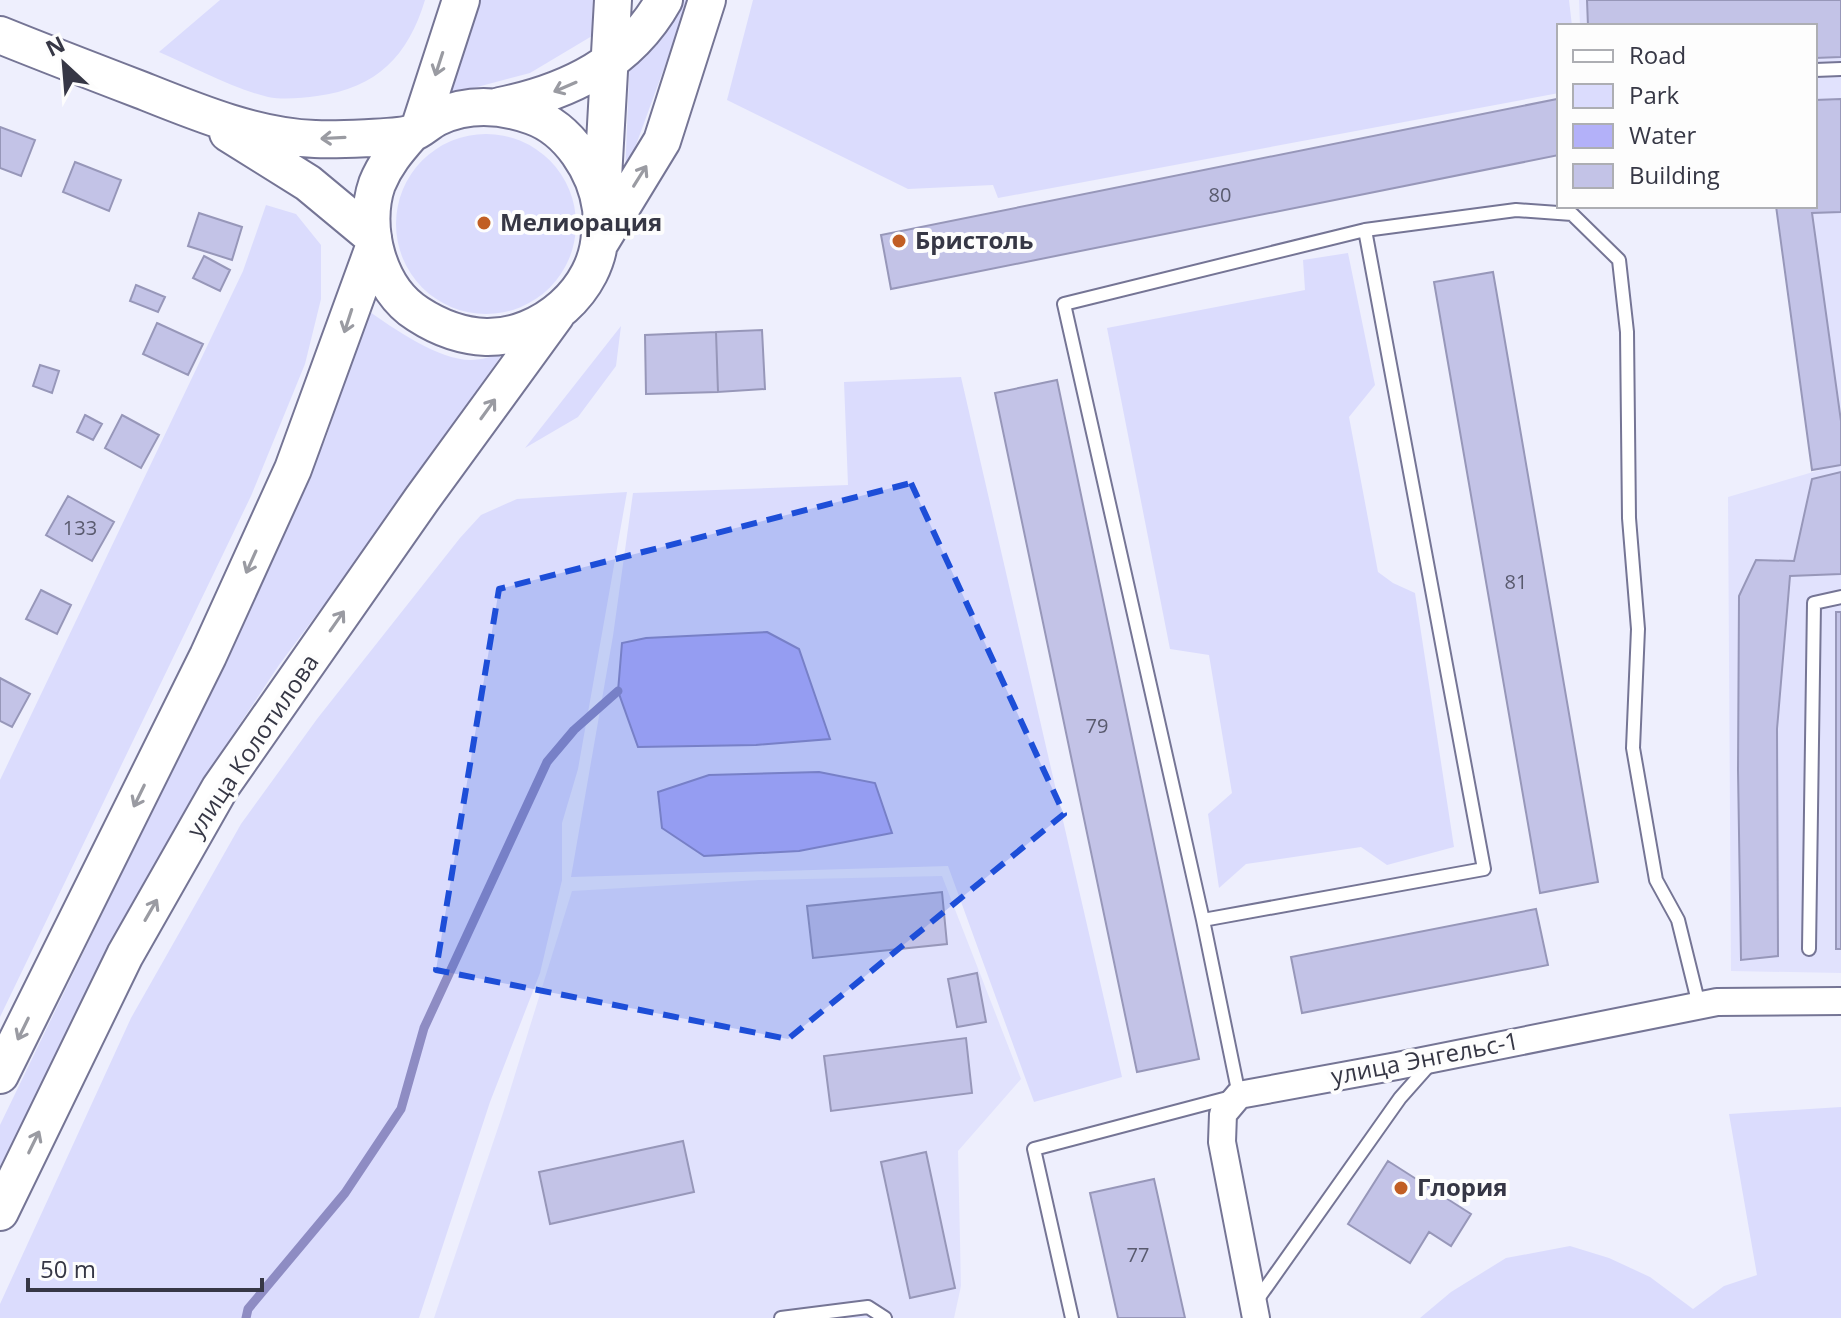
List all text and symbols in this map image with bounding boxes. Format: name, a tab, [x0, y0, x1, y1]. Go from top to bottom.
north arrow	[24, 24, 104, 104]
legend	[1557, 24, 1817, 208]
text: N	[40, 28, 69, 63]
text: Road	[1629, 38, 1686, 71]
one-way arrow	[431, 52, 446, 77]
text: Park	[1629, 78, 1680, 111]
one-way arrow	[554, 80, 578, 95]
text: Water	[1629, 118, 1697, 151]
one-way arrow	[320, 131, 347, 146]
text: Building	[1629, 158, 1720, 191]
one-way arrow	[633, 165, 649, 188]
house number: 80	[1209, 181, 1231, 208]
place label: Мелиорация	[500, 205, 662, 238]
marker: Мелиорация	[475, 214, 493, 232]
place label: Бристоль	[915, 223, 1033, 256]
marker: Бристоль	[890, 232, 908, 250]
one-way arrow	[340, 307, 355, 333]
one-way arrow	[479, 399, 496, 420]
house number: 133	[63, 514, 97, 541]
one-way arrow	[243, 549, 258, 573]
house number: 81	[1505, 568, 1527, 595]
one-way arrow	[329, 610, 345, 632]
street label: улица Колотилова	[178, 647, 325, 843]
house number: 79	[1086, 712, 1108, 739]
one-way arrow	[130, 784, 146, 808]
one-way arrow	[143, 899, 159, 922]
one-way arrow	[15, 1016, 30, 1040]
street label: улица Энгельс-1	[1328, 1023, 1521, 1092]
one-way arrow	[27, 1130, 42, 1154]
place label: Глория	[1417, 1170, 1508, 1203]
marker: Глория	[1392, 1179, 1410, 1197]
house number: 77	[1127, 1241, 1149, 1268]
scale bar	[28, 1242, 262, 1292]
text: 50 m	[40, 1252, 96, 1285]

